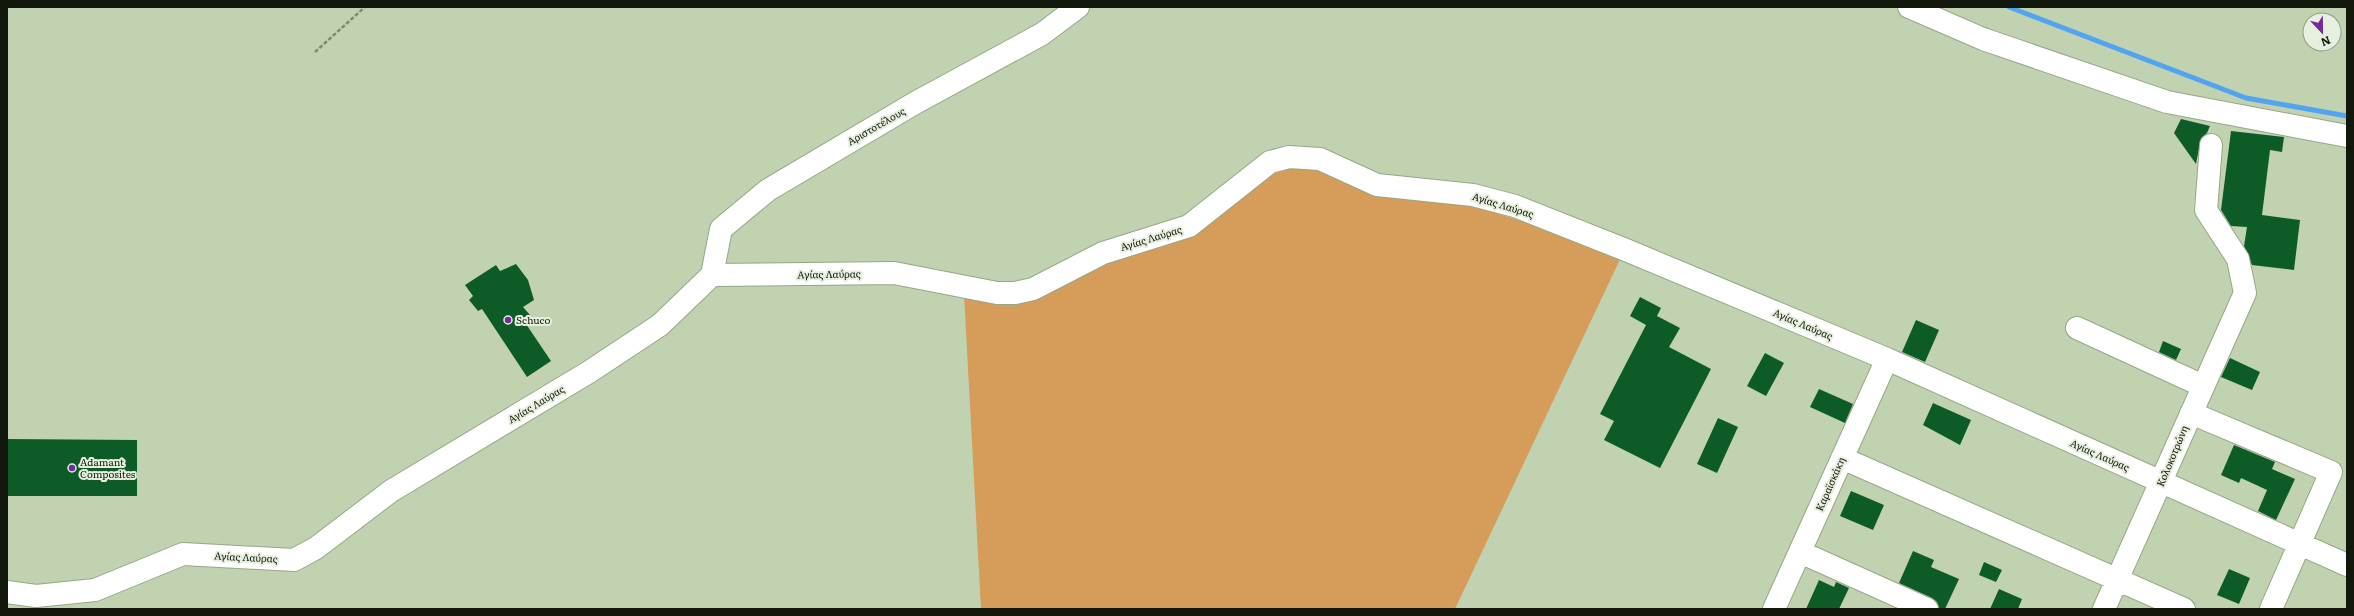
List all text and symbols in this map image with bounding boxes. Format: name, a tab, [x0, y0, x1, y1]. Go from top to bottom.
north arrow	[2302, 12, 2342, 52]
text: N	[2319, 33, 2333, 51]
street label: Αριστοτέλους	[844, 103, 908, 148]
street label: Αγίας Λαύρας	[1471, 188, 1536, 221]
street label: Αγίας Λαύρας	[1118, 221, 1183, 254]
street label: Αγίας Λαύρας	[797, 265, 861, 282]
street label: Αγίας Λαύρας	[1771, 304, 1835, 343]
place label: Schuco	[516, 312, 551, 327]
marker: Schuco	[503, 315, 513, 325]
street label: Αγίας Λαύρας	[505, 381, 567, 426]
street label: Κολοκοτρώνη	[2152, 423, 2191, 489]
street label: Αγίας Λαύρας	[2068, 435, 2132, 474]
place label: Adamant Composites	[80, 454, 136, 481]
street label: Καραϊσκάκη	[1811, 454, 1848, 513]
marker: Adamant Composites	[67, 463, 77, 473]
street label: Αγίας Λαύρας	[214, 547, 278, 566]

